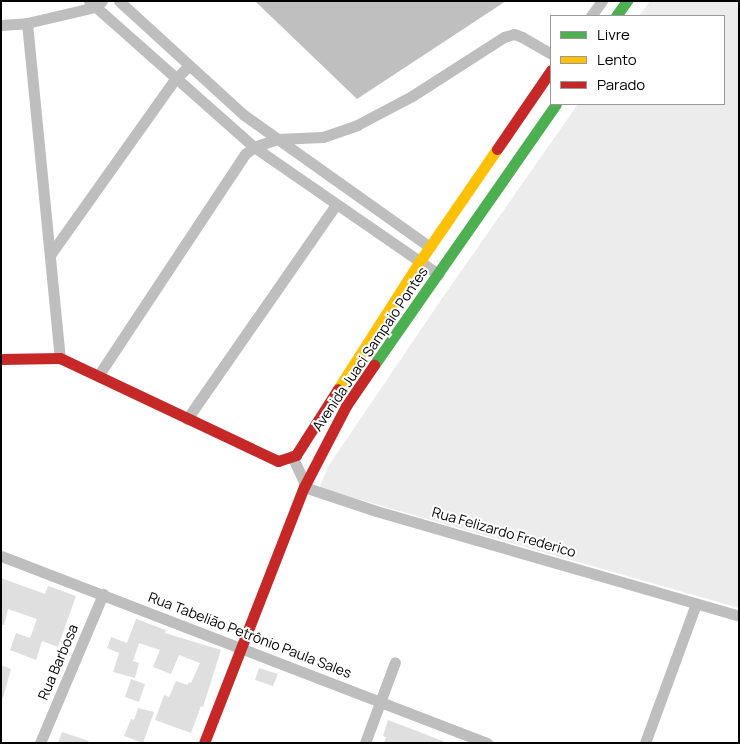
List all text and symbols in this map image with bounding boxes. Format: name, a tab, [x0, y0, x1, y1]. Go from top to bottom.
legend	[550, 15, 725, 105]
text: Livre	[597, 24, 630, 45]
text: Lento	[597, 49, 637, 70]
text: Parado	[597, 74, 645, 95]
street label: Avenida Juaci Sampaio Pontes	[309, 264, 431, 434]
street label: Rua Felizardo Frederico	[430, 503, 578, 561]
street label: Rua Tabelião Petrônio Paula Sales	[146, 588, 354, 682]
street label: Rua Barbosa	[34, 622, 82, 702]

